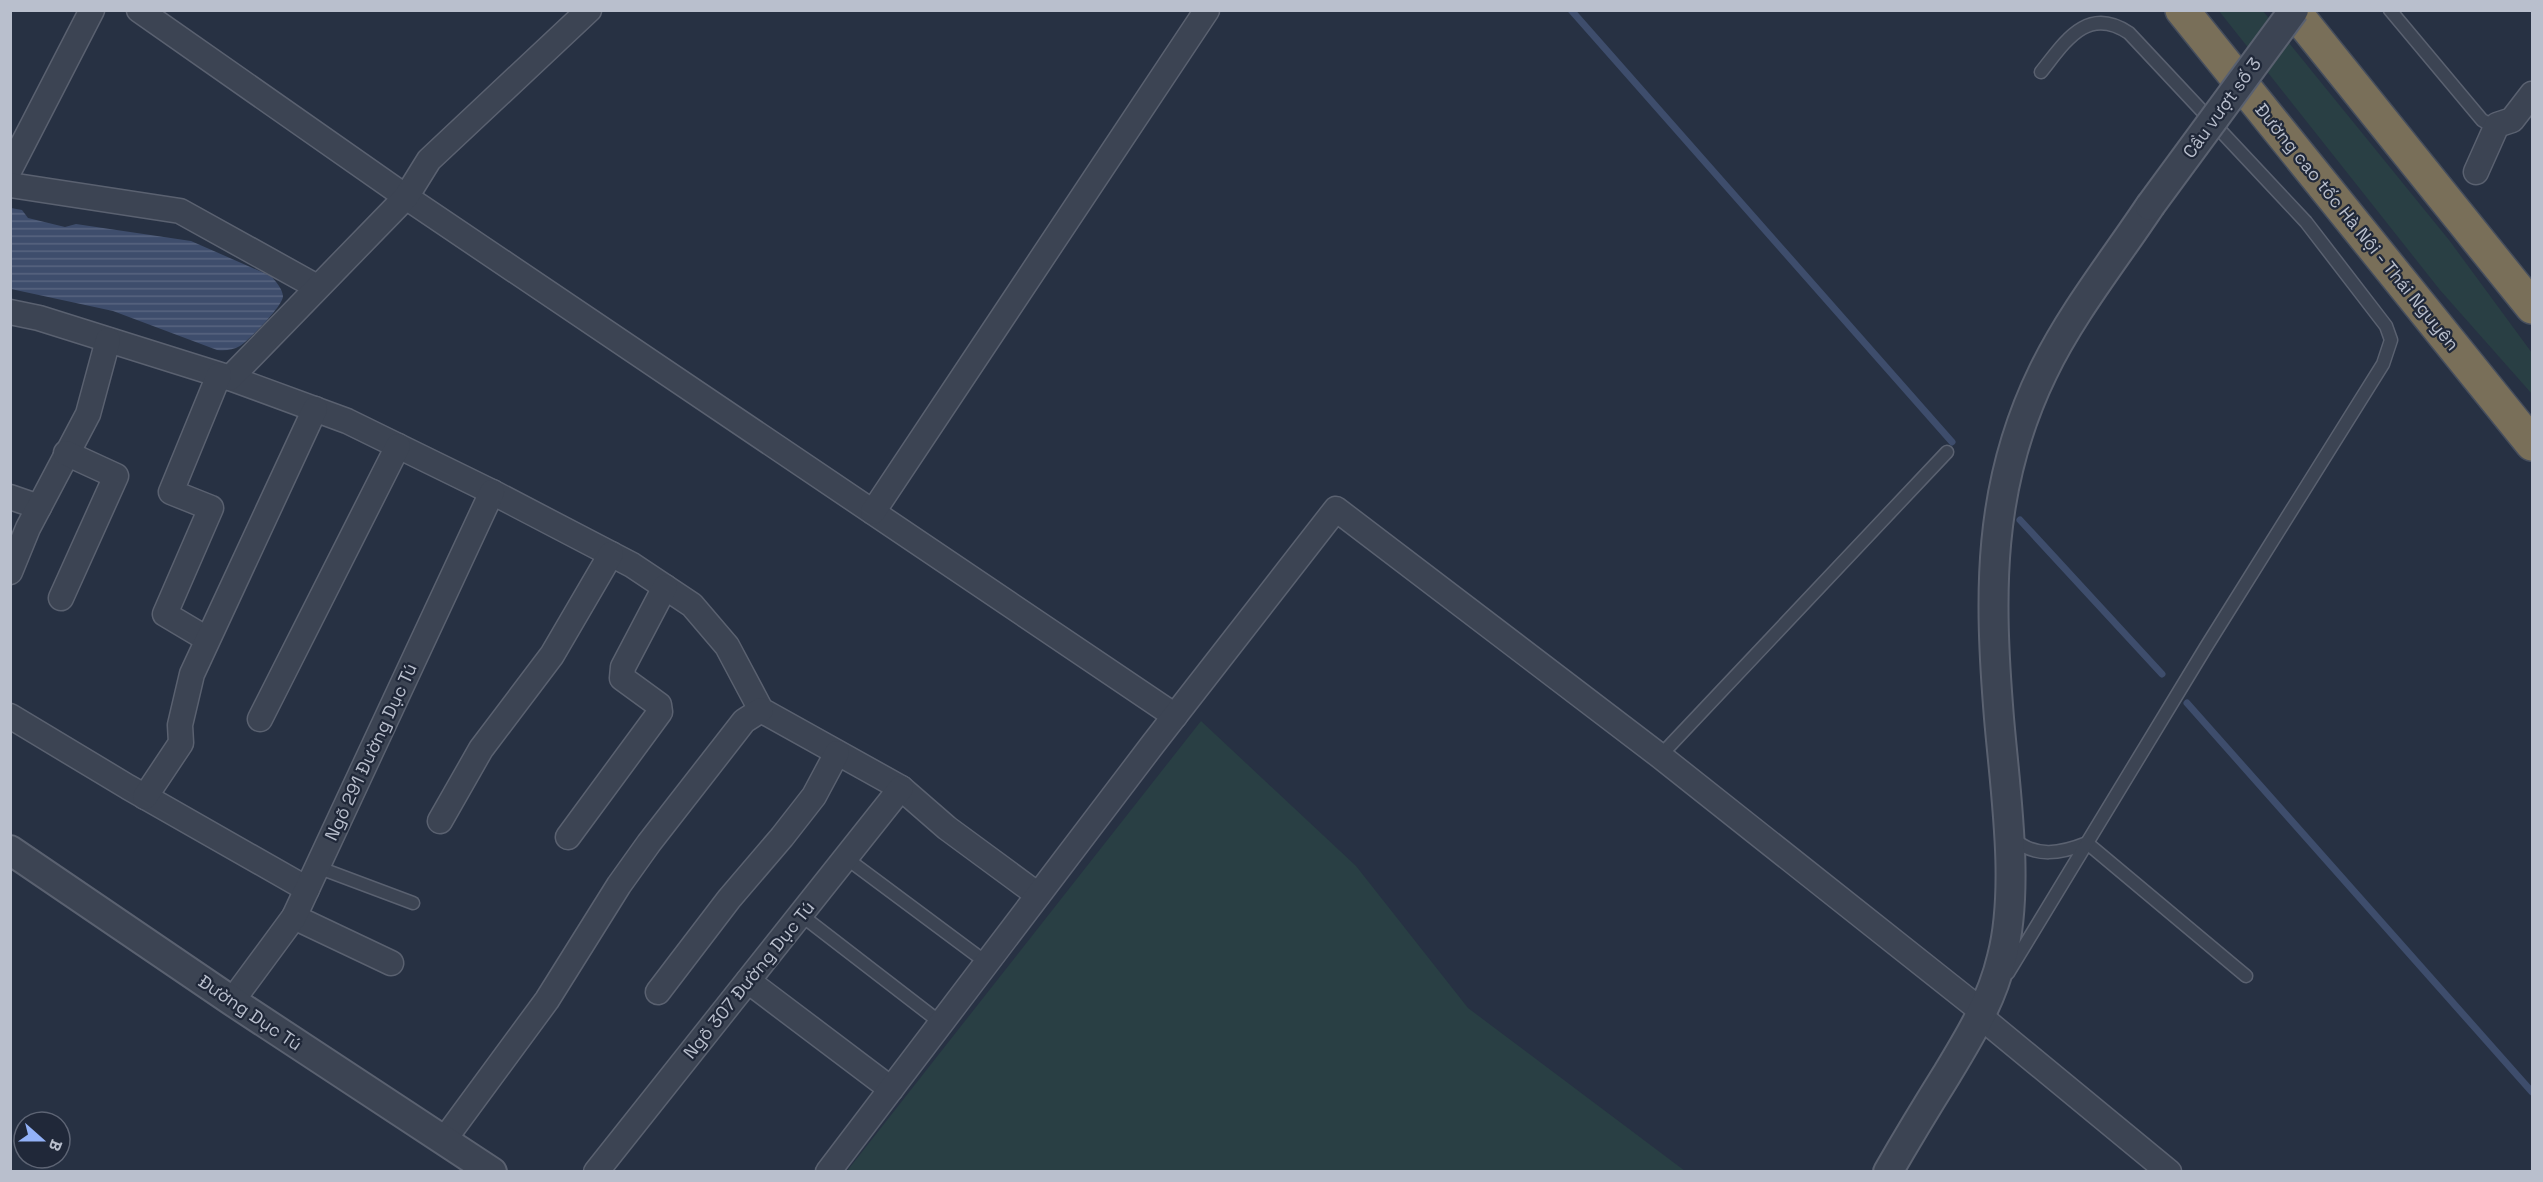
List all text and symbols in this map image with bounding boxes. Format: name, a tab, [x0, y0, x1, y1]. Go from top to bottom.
street label: Cầu vượt số 3	[2177, 53, 2266, 163]
street label: Đường cao tốc Hà Nội - Thái Nguyên	[2250, 98, 2464, 355]
street label: Ngõ 291 Đường Dục Tú	[319, 659, 422, 844]
street label: Ngõ 307 Đường Dục Tú	[678, 896, 819, 1063]
street label: Đường Dục Tú	[194, 969, 306, 1056]
north arrow	[12, 1110, 72, 1170]
text: B	[44, 1136, 67, 1154]

